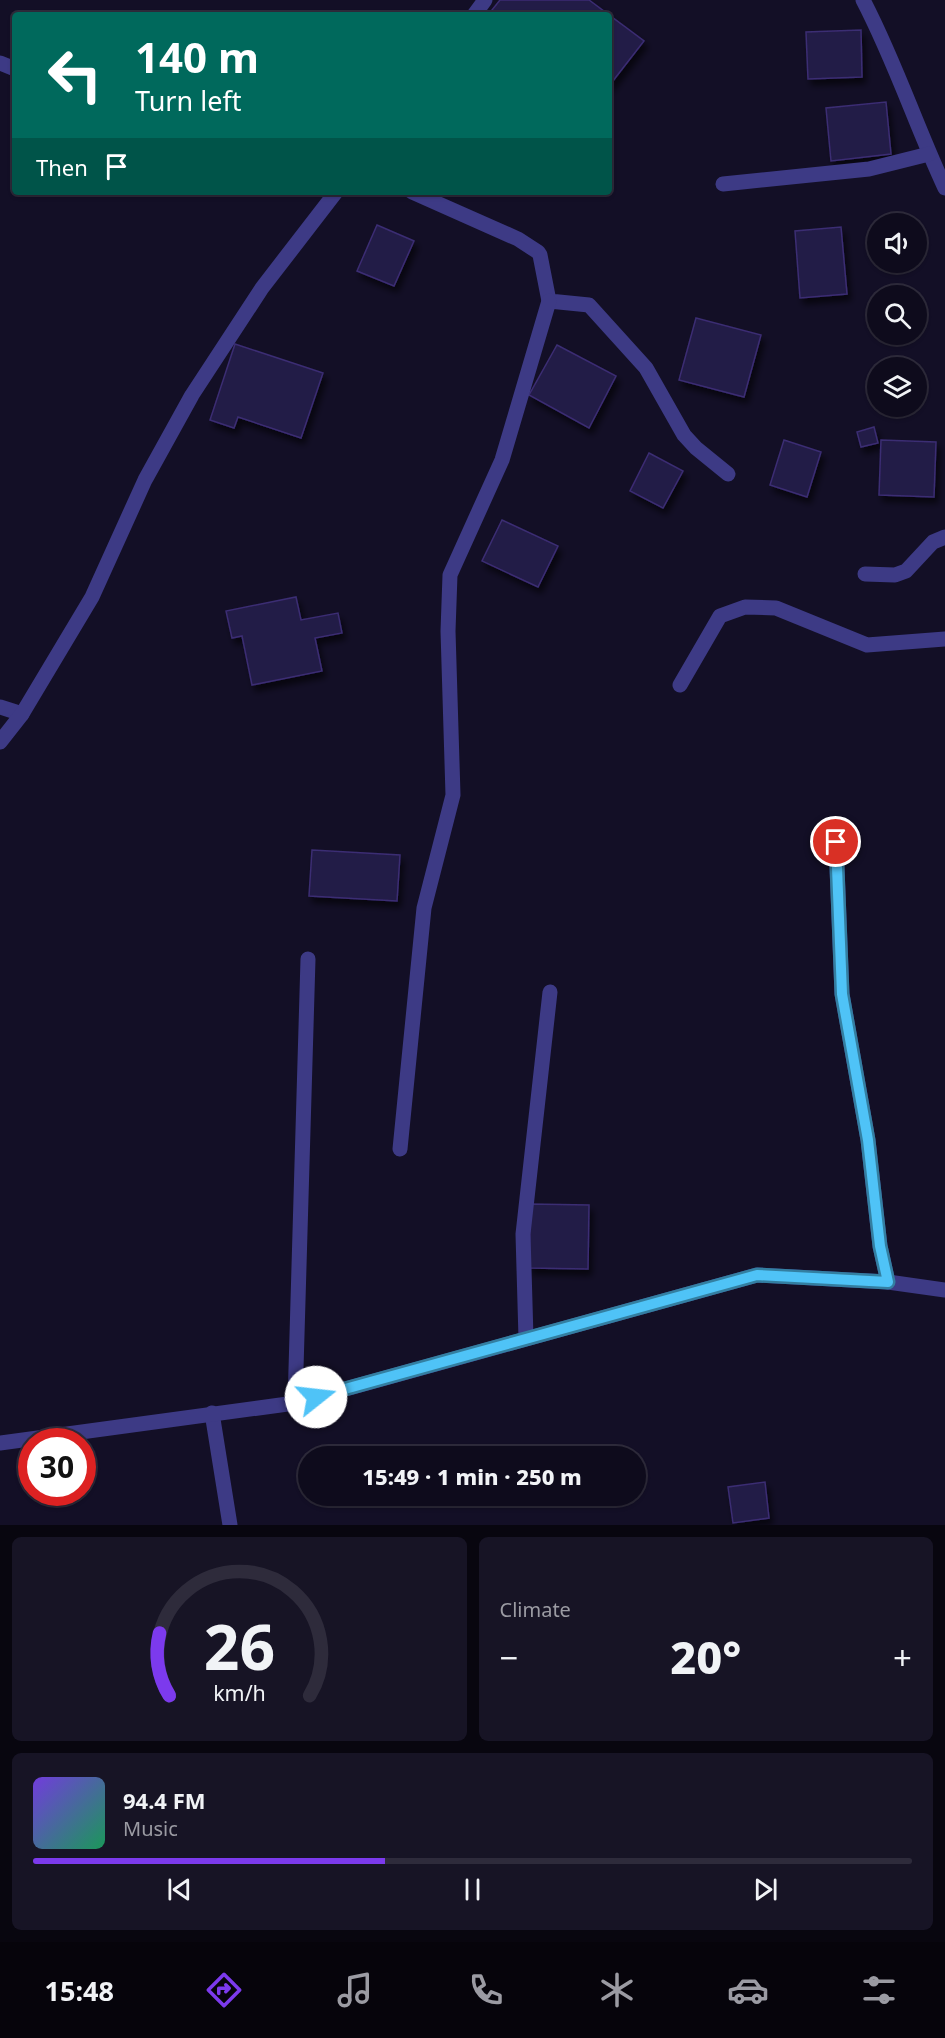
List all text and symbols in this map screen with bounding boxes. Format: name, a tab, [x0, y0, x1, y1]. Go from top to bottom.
text: 140 m	[135, 28, 259, 85]
icon: left	[36, 36, 114, 114]
text: Turn left	[135, 82, 241, 119]
icon: arrive	[100, 150, 133, 183]
text: Then	[36, 152, 88, 182]
map controls	[867, 213, 927, 417]
button: sound	[867, 213, 927, 273]
button: search	[867, 285, 927, 345]
button: layers	[867, 357, 927, 417]
pin	[810, 816, 861, 867]
icon: arrive	[819, 825, 852, 858]
position arrow	[284, 1365, 348, 1429]
speed limit sign: 30	[18, 1428, 96, 1506]
text: 15:49 · 1 min · 250 m	[362, 1461, 582, 1491]
text: Climate	[500, 1596, 571, 1623]
text: 26	[204, 1603, 275, 1688]
text: 20°	[670, 1626, 741, 1687]
text: −	[500, 1635, 518, 1680]
text: +	[893, 1635, 912, 1680]
text: km/h	[213, 1678, 266, 1707]
text: 94.4 FM	[123, 1785, 205, 1815]
text: Music	[123, 1815, 178, 1842]
icon: previous	[163, 1873, 196, 1906]
icon: pause	[456, 1873, 489, 1906]
icon: next	[749, 1873, 782, 1906]
icon: directions	[203, 1969, 245, 2011]
icon: music	[334, 1969, 376, 2011]
icon: phone	[465, 1969, 507, 2011]
icon: climate	[596, 1969, 638, 2011]
icon: car	[727, 1969, 769, 2011]
icon: filters	[858, 1969, 900, 2011]
text: 15:48	[45, 1972, 114, 2009]

